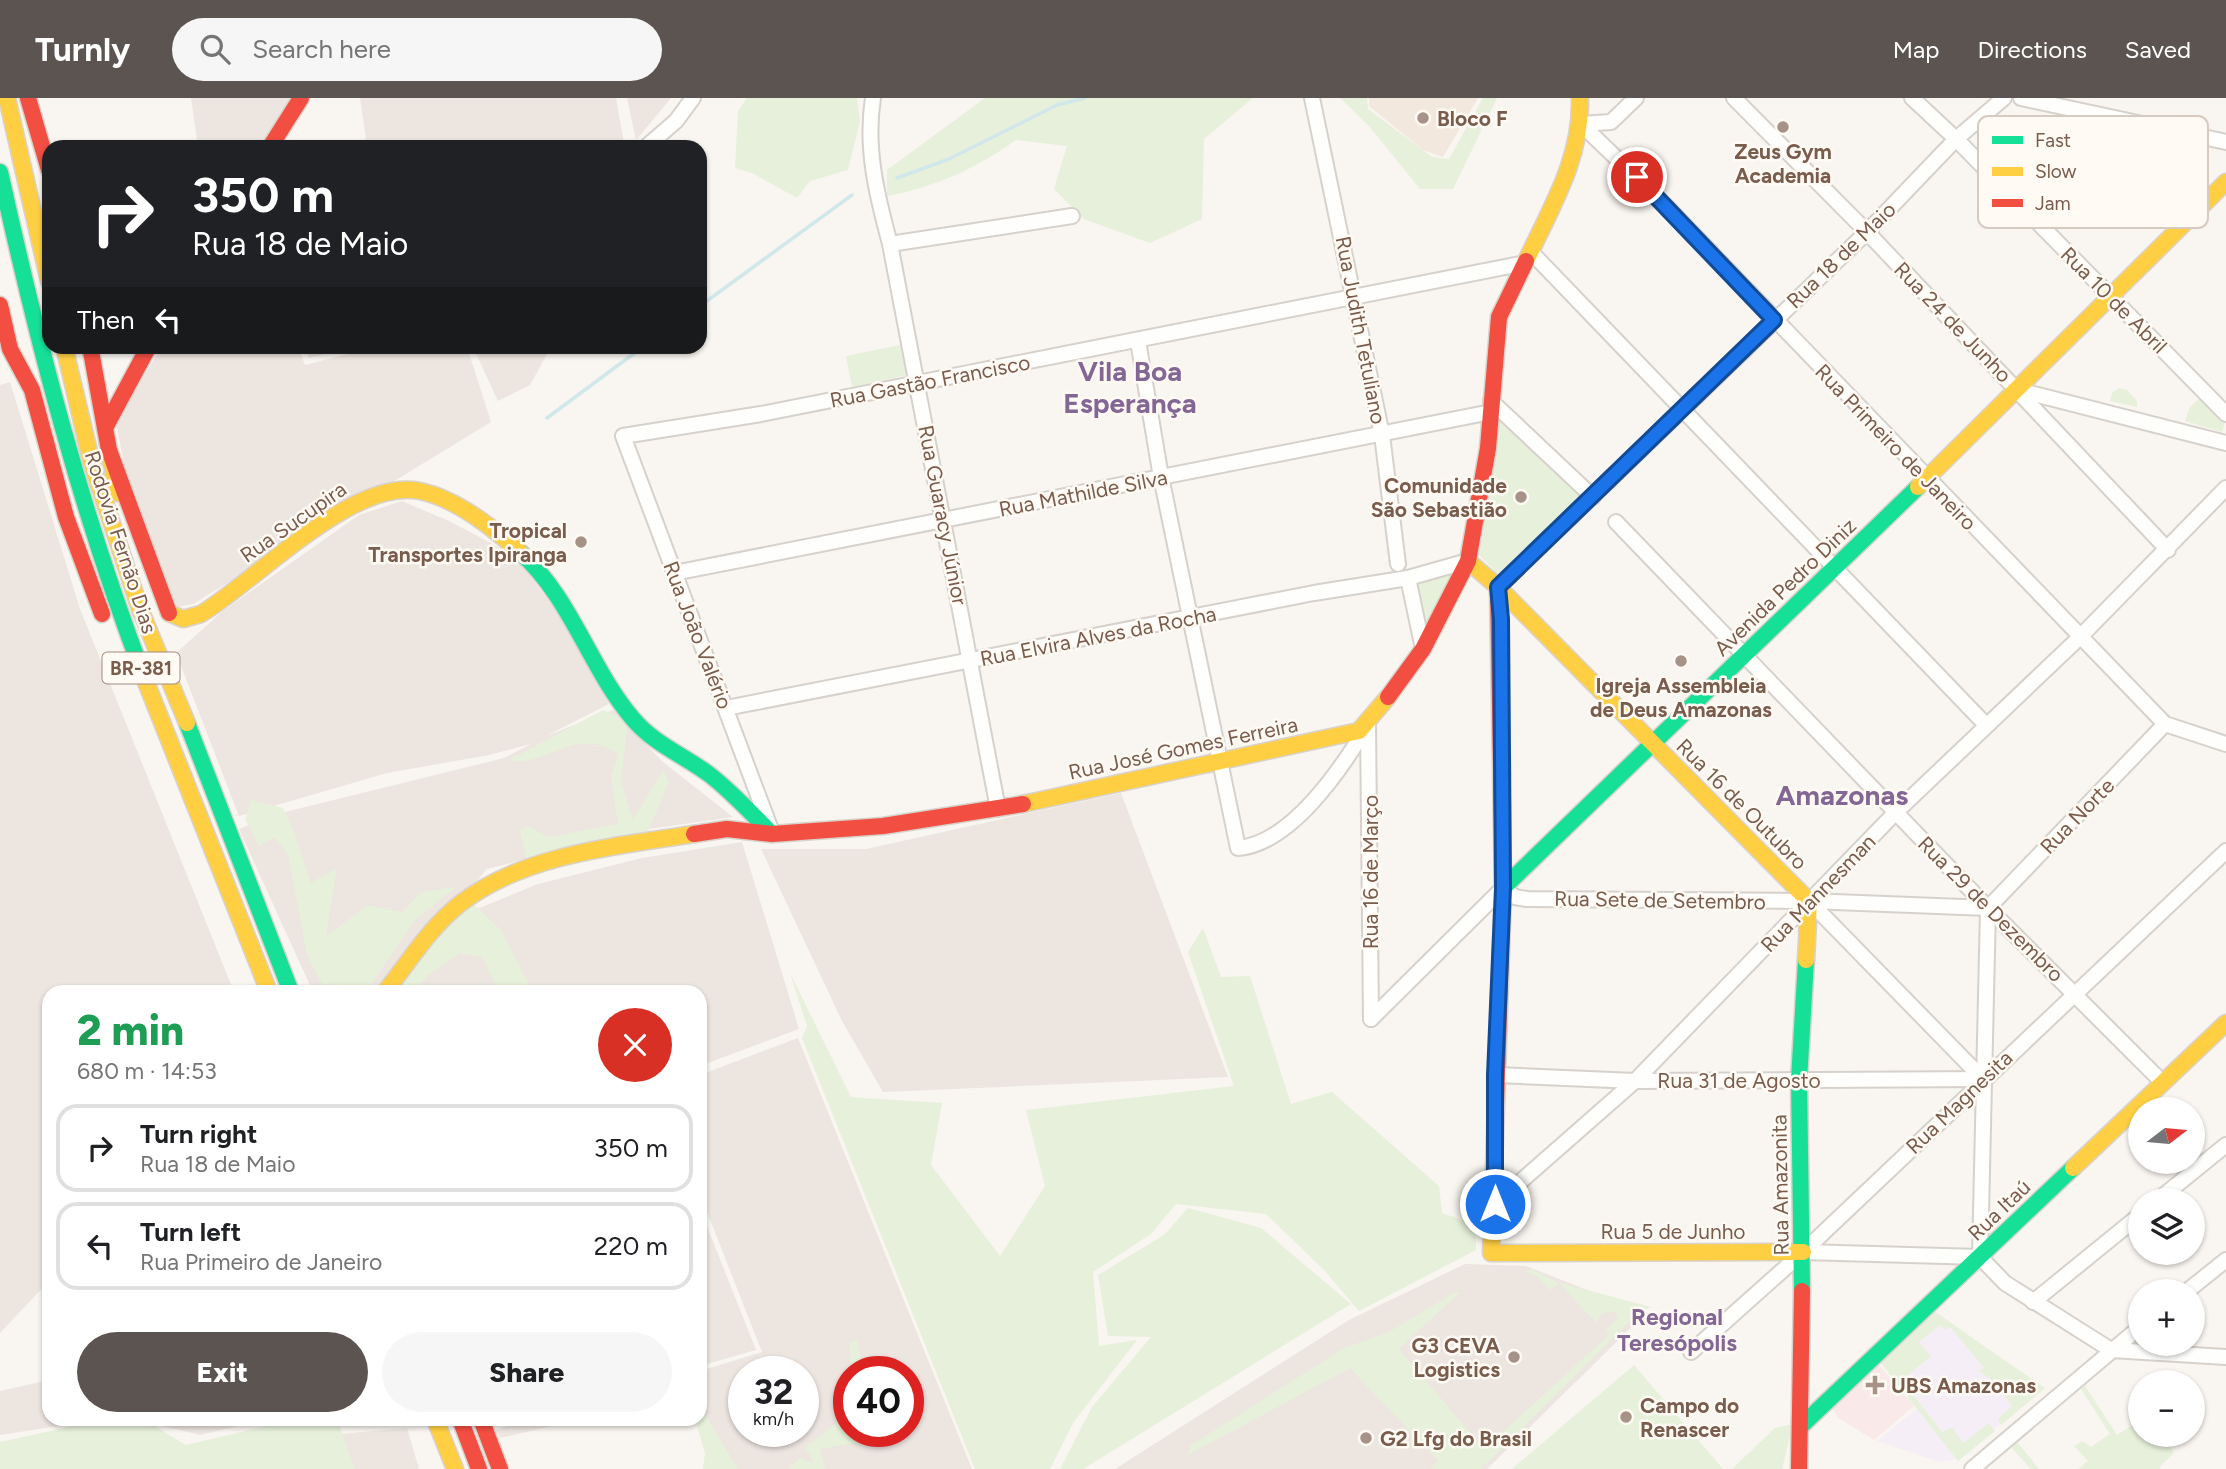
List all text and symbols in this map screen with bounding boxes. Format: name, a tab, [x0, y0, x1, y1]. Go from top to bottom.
search box	[172, 18, 662, 81]
text: Turnly	[35, 30, 130, 69]
icon: search	[196, 30, 234, 68]
text: Search here	[252, 33, 391, 65]
text: Map	[1893, 35, 1939, 64]
text: Directions	[1977, 35, 2087, 64]
text: Saved	[2125, 35, 2191, 64]
place label: Bloco F	[1437, 106, 1508, 131]
marker: Bloco F	[1415, 110, 1431, 126]
legend	[1978, 116, 2208, 228]
marker: Zeus Gym Academia	[1775, 119, 1791, 135]
text: Fast	[2035, 129, 2071, 152]
place label: Zeus Gym Academia	[1734, 139, 1832, 188]
pin	[1607, 147, 1667, 207]
icon: arrive	[1618, 158, 1656, 196]
text: Slow	[2035, 160, 2077, 183]
text: 350 m	[192, 165, 334, 224]
icon: right	[77, 168, 168, 259]
text: Jam	[2035, 192, 2071, 215]
street label: Rua 18 de Maio	[1781, 197, 1901, 313]
text: Rua 18 de Maio	[192, 225, 408, 263]
street label: Rua Judith Tetuliano	[1331, 234, 1391, 426]
street label: Rua 10 de Abril	[2056, 242, 2172, 358]
street label: Rua 24 de Junho	[1889, 257, 2017, 387]
icon: left	[149, 301, 187, 339]
text: Then	[77, 304, 135, 336]
street label: Rua Gastão Francisco	[828, 349, 1032, 413]
district label: Vila Boa Esperança	[1063, 354, 1197, 420]
street label: Rua Primeiro de Janeiro	[1810, 359, 1982, 535]
street label: Rua Guaracy Júnior	[913, 423, 973, 607]
street label: Rodovia Fernão Dias	[80, 447, 162, 637]
street label: Rua Mathilde Silva	[997, 464, 1169, 522]
place label: Comunidade São Sebastião	[1371, 473, 1507, 522]
street label: Rua Sucupira	[235, 476, 351, 568]
marker: Comunidade São Sebastião	[1513, 489, 1529, 505]
street label: Avenida Pedro Diniz	[1709, 513, 1861, 661]
place label: Tropical Transportes Ipiranga	[368, 518, 567, 567]
marker: Tropical Transportes Ipiranga	[573, 534, 589, 550]
street label: Rua João Valério	[658, 557, 738, 713]
street label: Rua Elvira Alves da Rocha	[978, 601, 1218, 671]
road number: BR-381	[102, 652, 180, 684]
marker: Igreja Assembleia de Deus Amazonas	[1673, 653, 1689, 669]
place label: Igreja Assembleia de Deus Amazonas	[1590, 673, 1772, 722]
street label: Rua José Gomes Ferreira	[1066, 711, 1300, 785]
street label: Rua 16 de Outubro	[1671, 733, 1813, 875]
street label: Rua Norte	[2035, 773, 2119, 859]
district label: Amazonas	[1776, 778, 1908, 812]
street label: Rua 16 de Março	[1358, 795, 1383, 949]
street label: Rua Mannesman	[1755, 829, 1881, 957]
street label: Rua 29 de Dezembro	[1913, 831, 2069, 987]
street label: Rua Sete de Setembro	[1554, 886, 1766, 914]
text: 2 min	[77, 1005, 184, 1056]
button: close	[598, 1008, 672, 1082]
street label: Rua Magnesita	[1901, 1045, 2017, 1159]
text: 680 m · 14:53	[77, 1057, 217, 1085]
street label: Rua 31 de Agosto	[1657, 1068, 1821, 1093]
north arrow	[2128, 1097, 2205, 1174]
map controls	[2128, 1097, 2205, 1447]
street label: Rua Amazonita	[1766, 1114, 1794, 1256]
text: Turn right	[140, 1118, 257, 1150]
icon: right	[81, 1129, 119, 1167]
text: 350 m	[594, 1132, 668, 1164]
text: Rua 18 de Maio	[140, 1150, 296, 1178]
position arrow	[1458, 1167, 1532, 1241]
street label: Rua Itaú	[1963, 1174, 2035, 1246]
button: layers	[2128, 1188, 2205, 1265]
text: Turn left	[140, 1216, 241, 1248]
street label: Rua 5 de Junho	[1600, 1219, 1746, 1244]
icon: left	[81, 1227, 119, 1265]
text: 220 m	[594, 1230, 668, 1262]
text: Rua Primeiro de Janeiro	[140, 1248, 382, 1276]
button: +	[2128, 1279, 2205, 1356]
district label: Regional Teresópolis	[1617, 1303, 1737, 1357]
button: Exit	[77, 1332, 368, 1412]
button: Share	[382, 1332, 672, 1412]
place label: G3 CEVA Logistics	[1412, 1333, 1500, 1382]
marker: G3 CEVA Logistics	[1506, 1349, 1522, 1365]
speed limit sign: 40	[833, 1356, 924, 1447]
button: −	[2128, 1370, 2205, 1447]
text: 32	[754, 1371, 793, 1413]
place label: UBS Amazonas	[1891, 1373, 2036, 1398]
marker: UBS Amazonas	[1865, 1375, 1885, 1395]
place label: Campo do Renascer	[1640, 1393, 1739, 1442]
text: km/h	[753, 1408, 794, 1430]
marker: Campo do Renascer	[1618, 1409, 1634, 1425]
place label: G2 Lfg do Brasil	[1380, 1426, 1532, 1451]
marker: G2 Lfg do Brasil	[1358, 1430, 1374, 1446]

